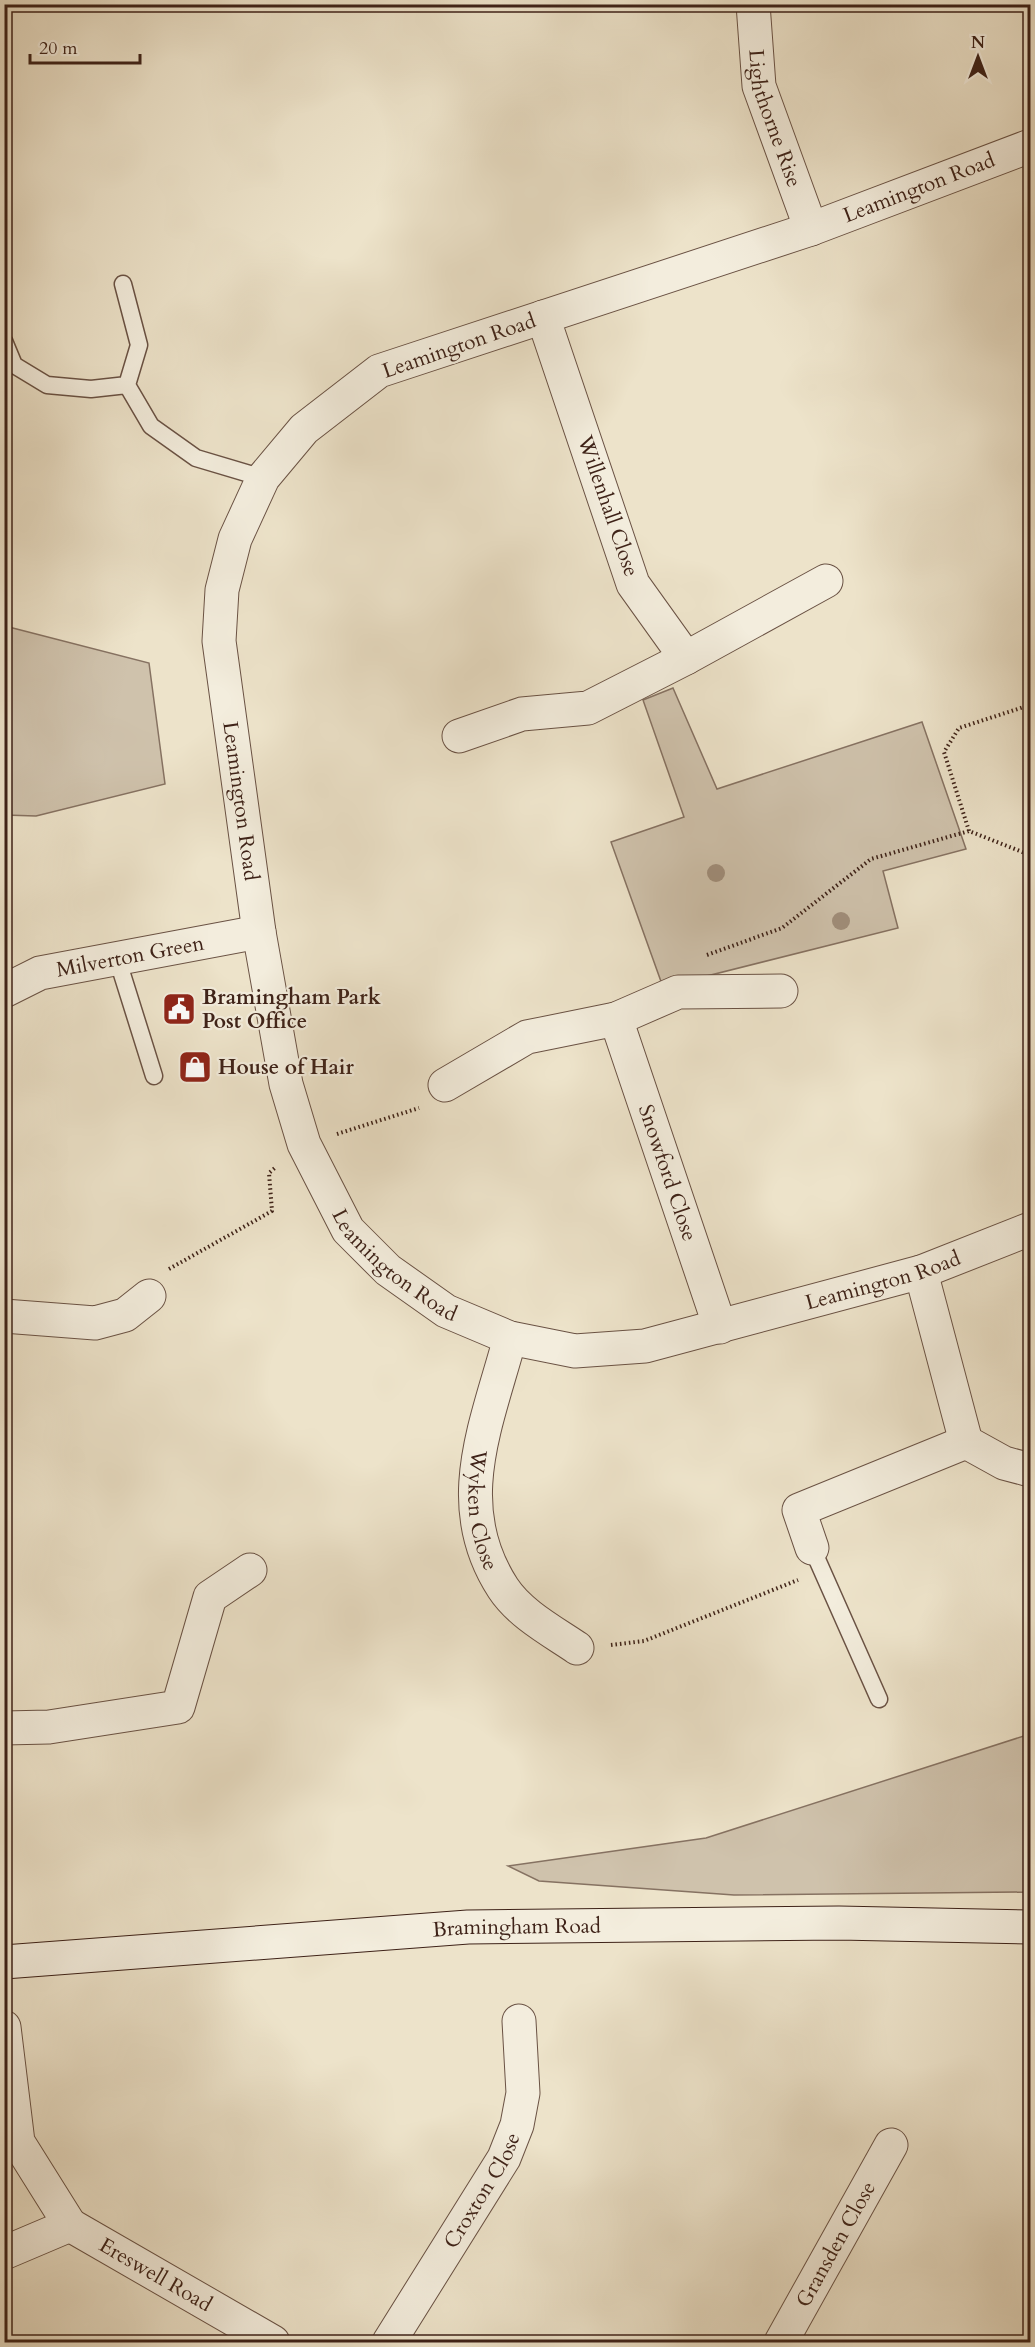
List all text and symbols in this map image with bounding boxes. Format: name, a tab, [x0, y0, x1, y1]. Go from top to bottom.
scale bar	[30, 27, 140, 65]
north arrow	[948, 27, 1008, 87]
text: N	[971, 32, 985, 54]
text: 20 m	[39, 36, 78, 61]
street label: Lighthorne Rise	[742, 48, 809, 191]
street label: Leamington Road	[839, 146, 999, 230]
street label: Leamington Road	[378, 306, 540, 386]
street label: Willenhall Close	[570, 431, 646, 580]
street label: Leamington Road	[216, 720, 266, 882]
street label: Milverton Green	[54, 928, 207, 984]
place label: Bramingham Park Post Office	[202, 983, 381, 1036]
public building icon: Bramingham Park Post Office	[161, 991, 197, 1027]
shop icon: House of Hair	[177, 1049, 213, 1085]
place label: House of Hair	[218, 1053, 355, 1082]
street label: Snowford Close	[631, 1101, 704, 1245]
street label: Leamington Road	[325, 1204, 462, 1329]
street label: Leamington Road	[802, 1243, 965, 1317]
street label: Wyken Close	[461, 1447, 505, 1575]
street label: Bramingham Road	[431, 1911, 601, 1944]
street label: Croxton Close	[436, 2128, 527, 2254]
street label: Gransden Close	[789, 2176, 882, 2312]
street label: Ereswell Road	[94, 2230, 218, 2318]

